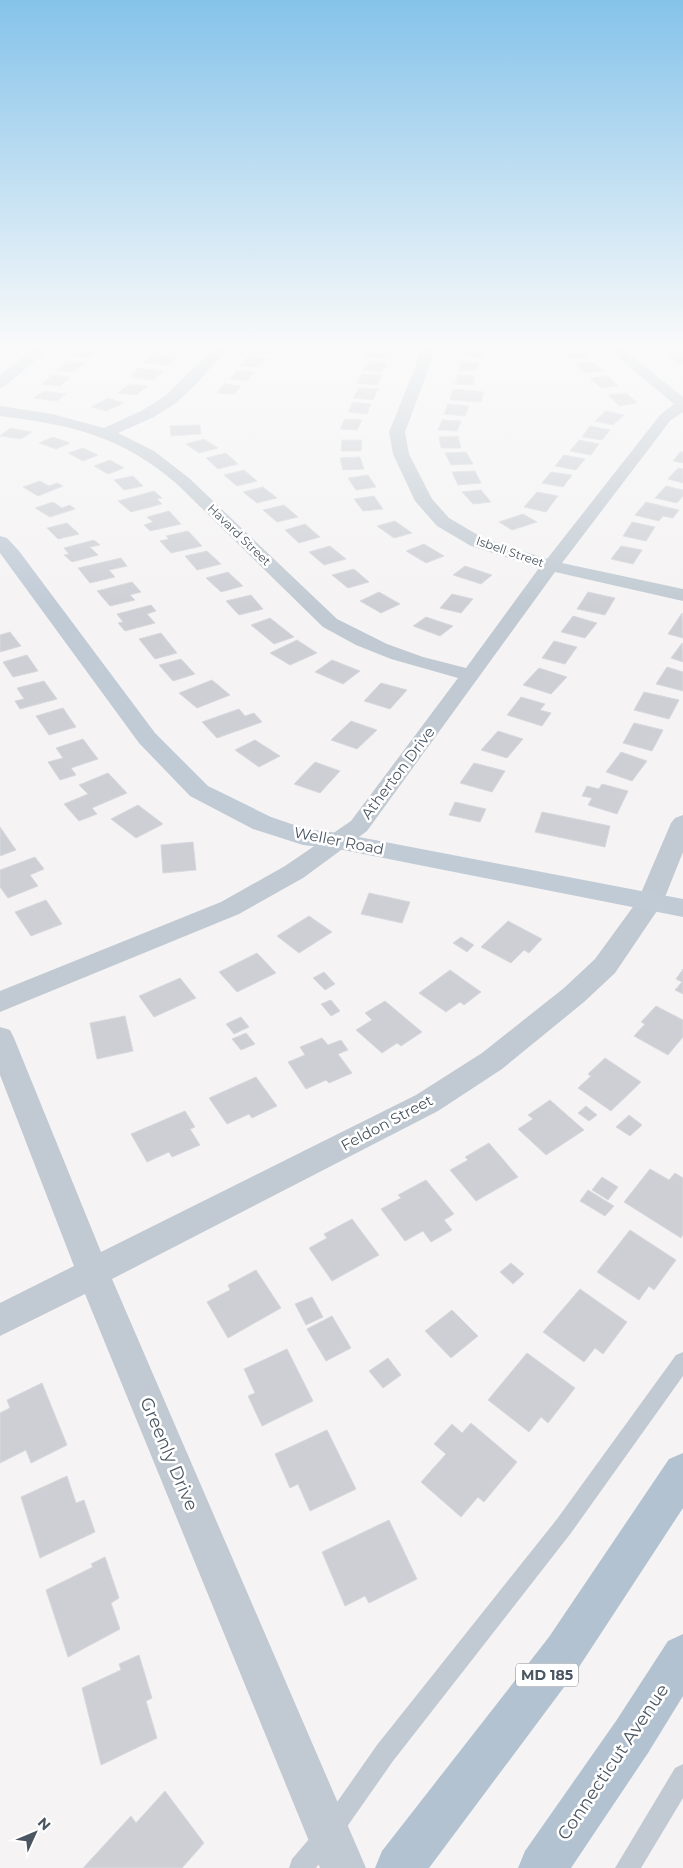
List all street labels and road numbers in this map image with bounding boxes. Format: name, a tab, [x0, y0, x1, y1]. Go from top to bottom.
street label: Havard Street	[205, 501, 274, 569]
street label: Isbell Street	[474, 533, 546, 570]
street label: Atherton Drive	[357, 723, 439, 823]
street label: Weller Road	[293, 822, 386, 859]
street label: Feldon Street	[338, 1090, 436, 1155]
street label: Greenly Drive	[135, 1394, 203, 1514]
road number: MD 185	[516, 1664, 578, 1686]
street label: Connecticut Avenue	[553, 1680, 673, 1844]

